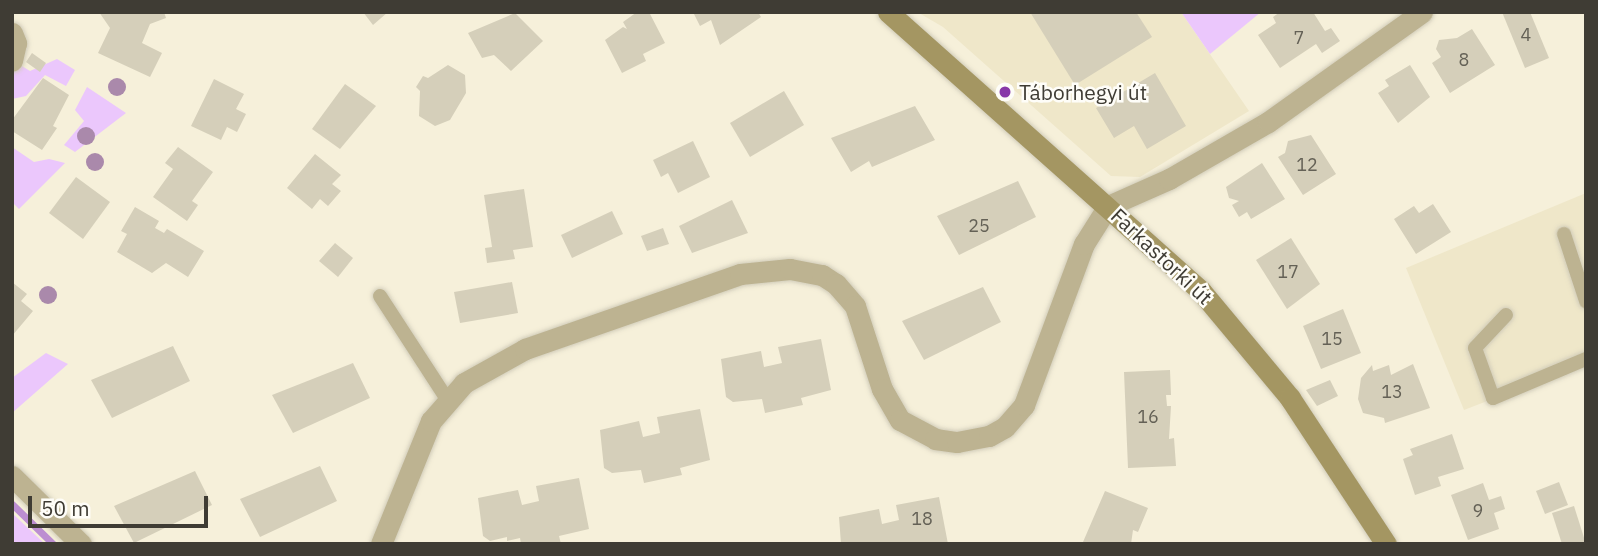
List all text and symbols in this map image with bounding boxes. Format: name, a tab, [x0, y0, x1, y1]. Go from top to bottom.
house number: 4	[1521, 24, 1531, 46]
house number: 7	[1294, 27, 1304, 49]
house number: 8	[1459, 49, 1469, 71]
place label: Táborhegyi út	[1019, 79, 1147, 105]
marker: Táborhegyi út	[997, 84, 1013, 100]
house number: 12	[1296, 154, 1318, 176]
street label: Farkastorki út	[1106, 203, 1218, 309]
house number: 25	[968, 215, 990, 237]
house number: 17	[1277, 261, 1299, 283]
house number: 15	[1321, 328, 1343, 350]
house number: 13	[1381, 381, 1403, 403]
house number: 16	[1137, 406, 1159, 428]
scale bar	[32, 482, 212, 526]
text: 50 m	[41, 494, 90, 522]
house number: 9	[1473, 500, 1483, 522]
house number: 18	[911, 508, 933, 530]

